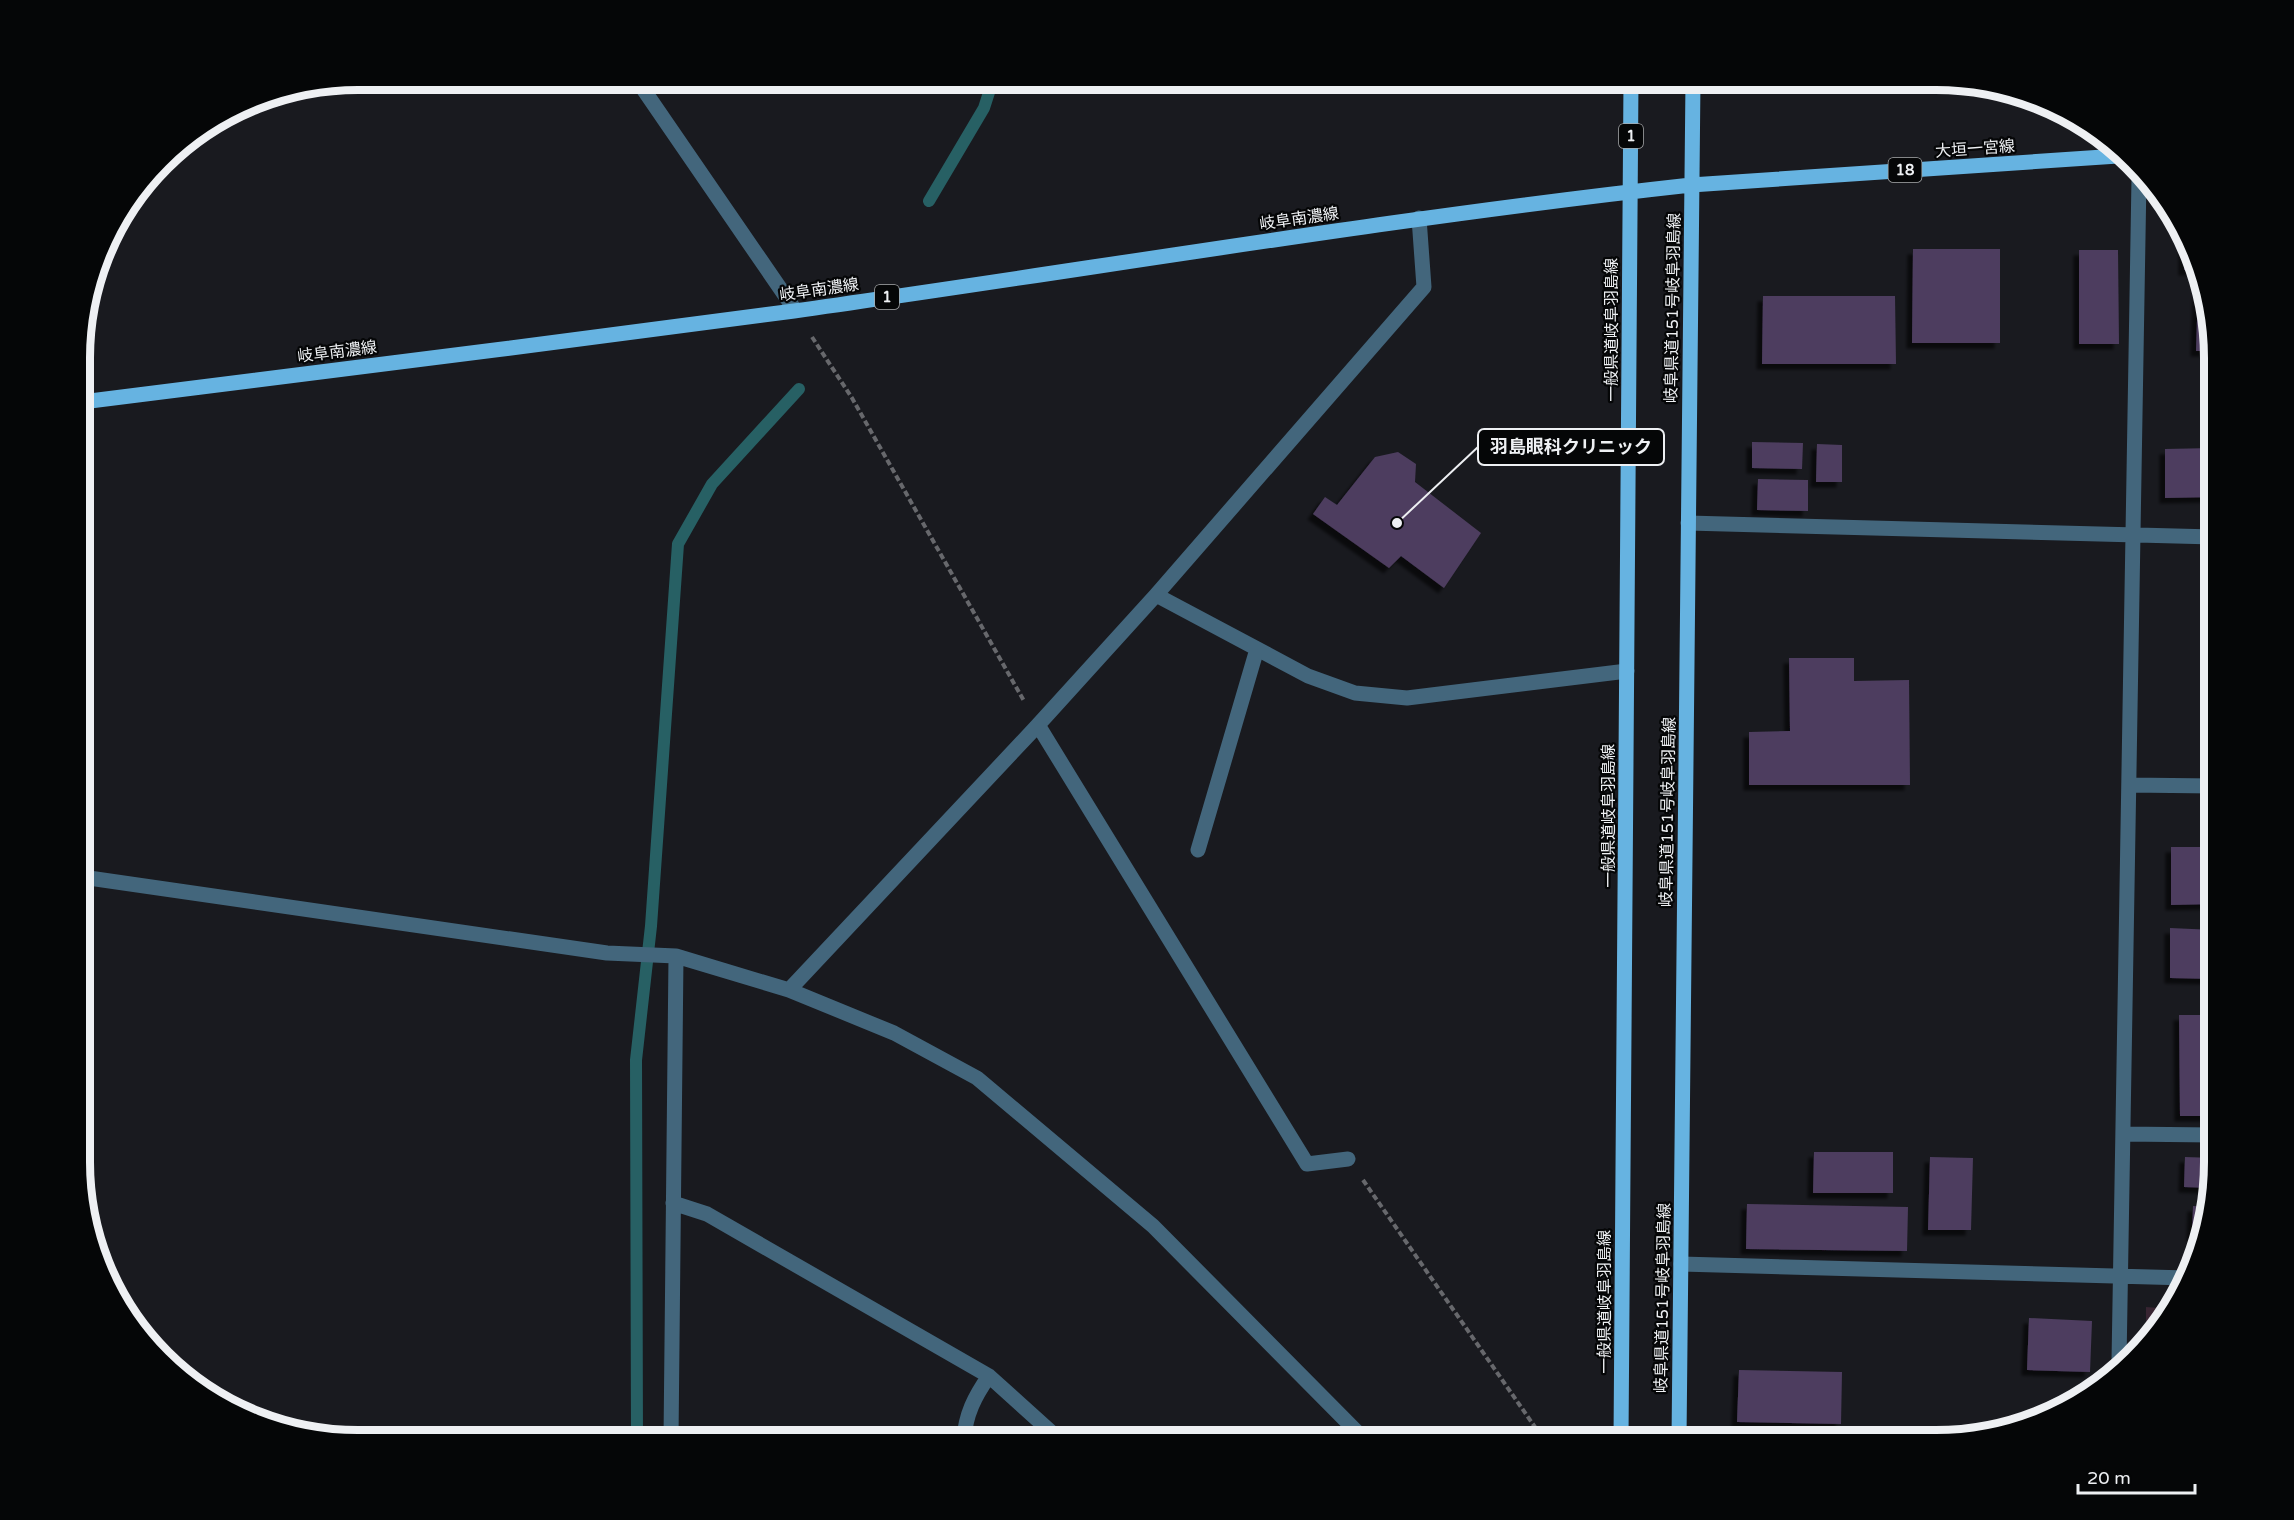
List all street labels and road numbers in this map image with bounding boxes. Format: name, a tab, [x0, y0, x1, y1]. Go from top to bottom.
road number: 1	[1619, 124, 1643, 148]
street label: 大垣一宮線	[1934, 136, 2016, 162]
road number: 18	[1888, 158, 1922, 182]
street label: 岐阜南濃線	[1258, 204, 1340, 234]
street label: 岐阜県道151号岐阜羽島線	[1661, 213, 1685, 403]
street label: 一般県道岐阜羽島線	[1602, 258, 1622, 402]
street label: 岐阜南濃線	[778, 275, 860, 305]
road number: 1	[875, 285, 899, 309]
street label: 岐阜南濃線	[296, 337, 378, 367]
street label: 岐阜県道151号岐阜羽島線	[1656, 717, 1680, 907]
street label: 一般県道岐阜羽島線	[1599, 744, 1619, 888]
street label: 岐阜県道151号岐阜羽島線	[1651, 1203, 1675, 1393]
street label: 一般県道岐阜羽島線	[1595, 1230, 1615, 1374]

